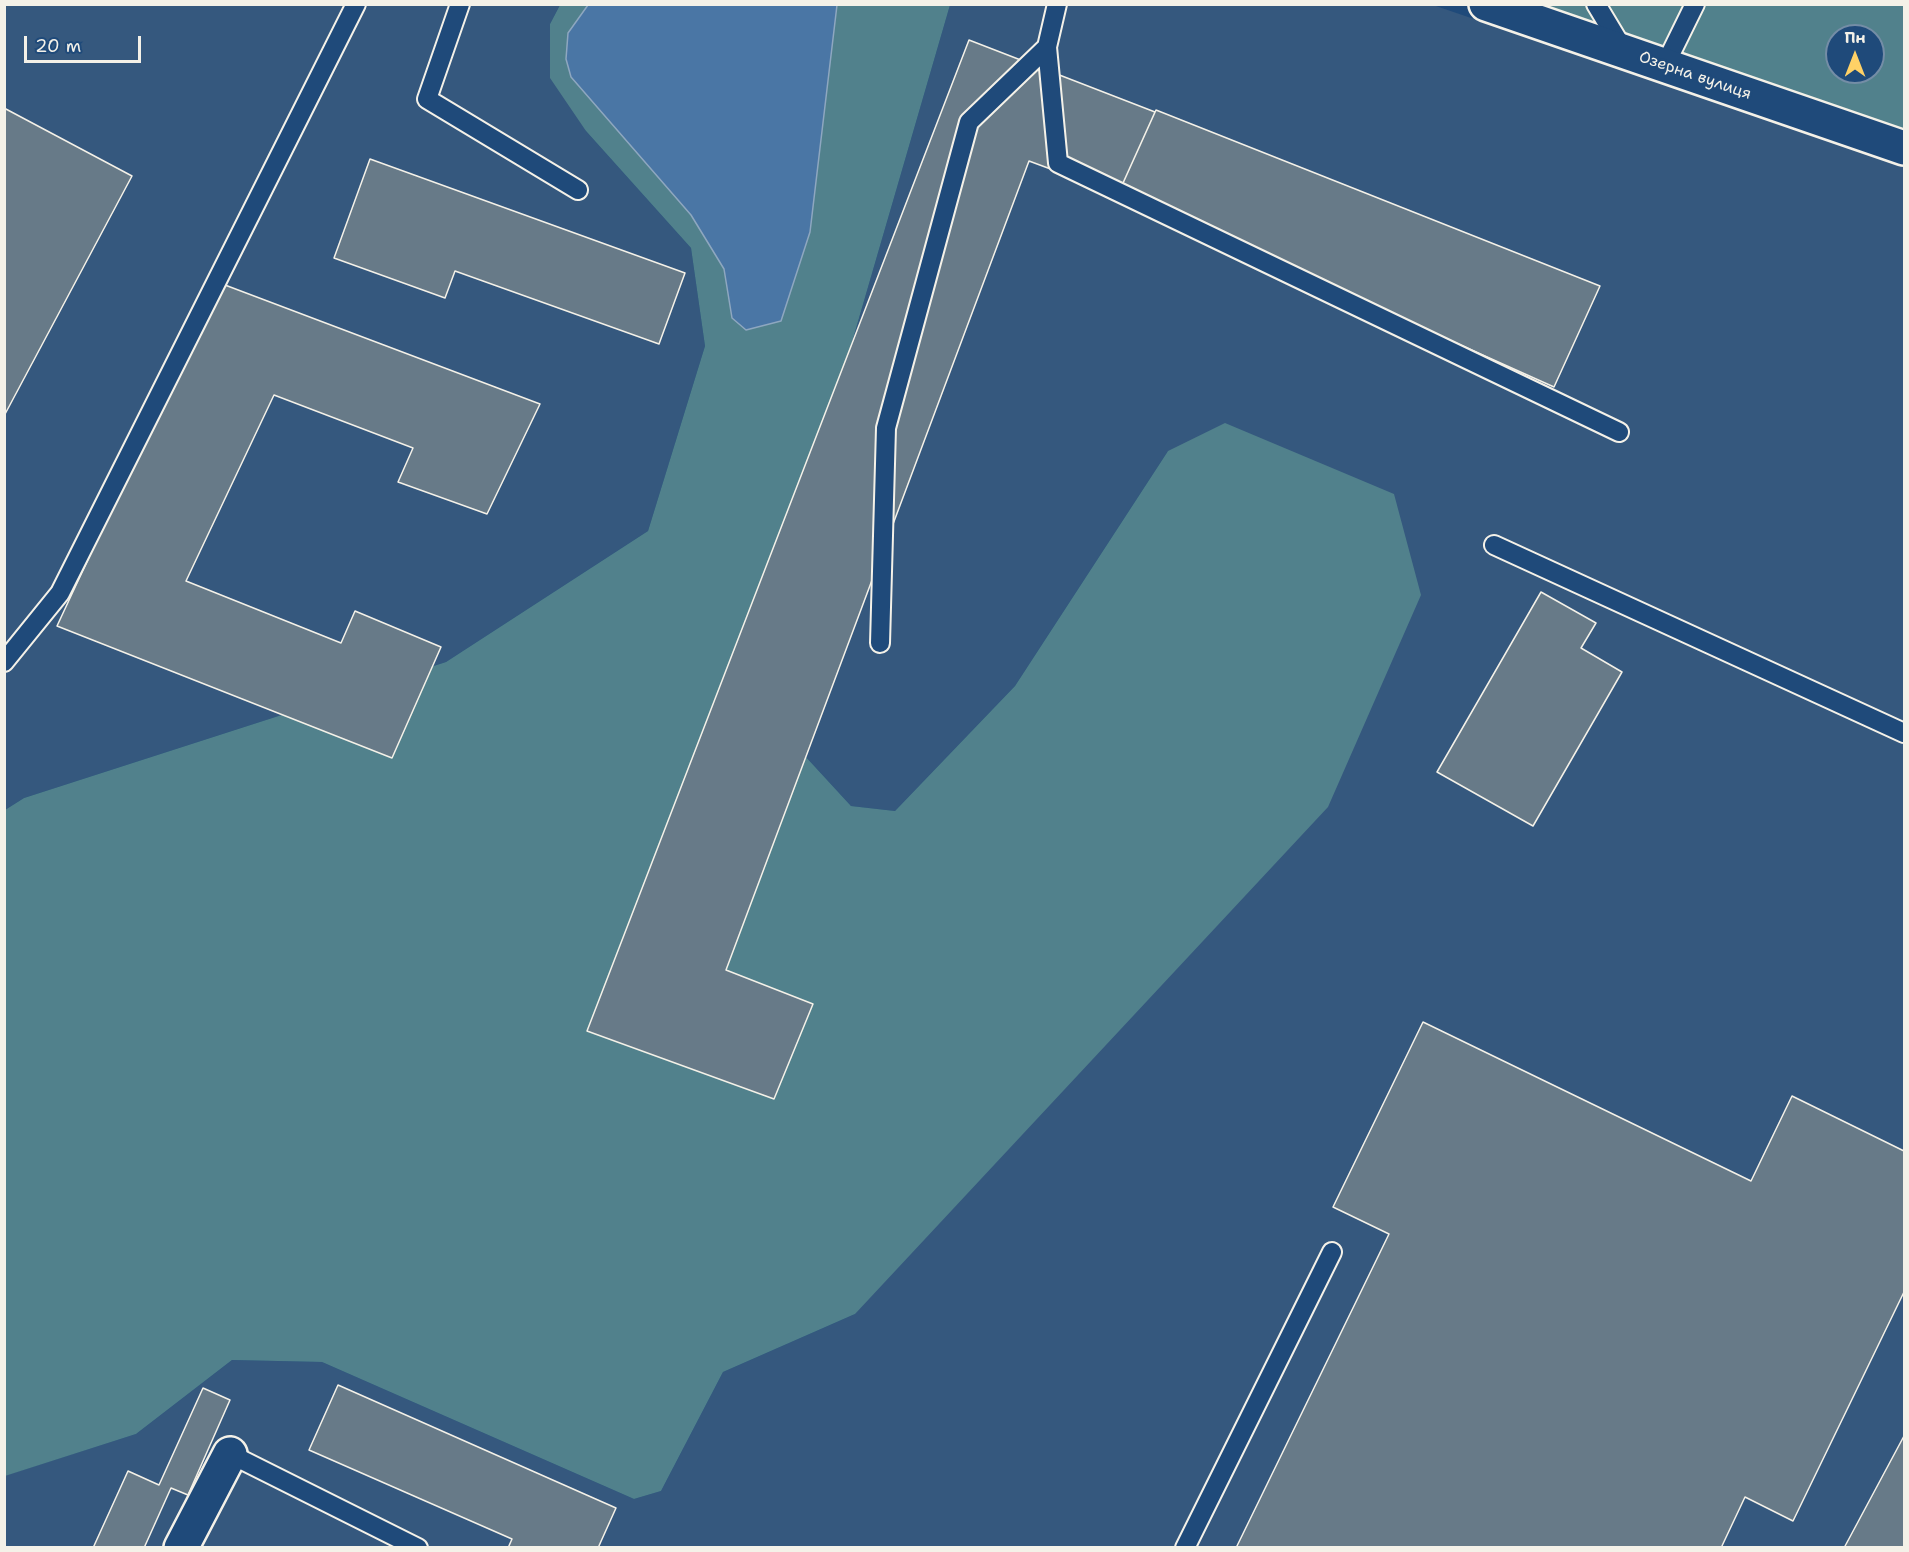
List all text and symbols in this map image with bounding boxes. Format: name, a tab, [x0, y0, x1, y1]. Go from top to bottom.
scale bar	[27, 24, 144, 62]
north arrow	[1825, 24, 1885, 84]
text: Пн	[1844, 27, 1866, 48]
text: 20 m	[35, 34, 81, 58]
street label: Озерна вулиця	[1636, 48, 1754, 104]

